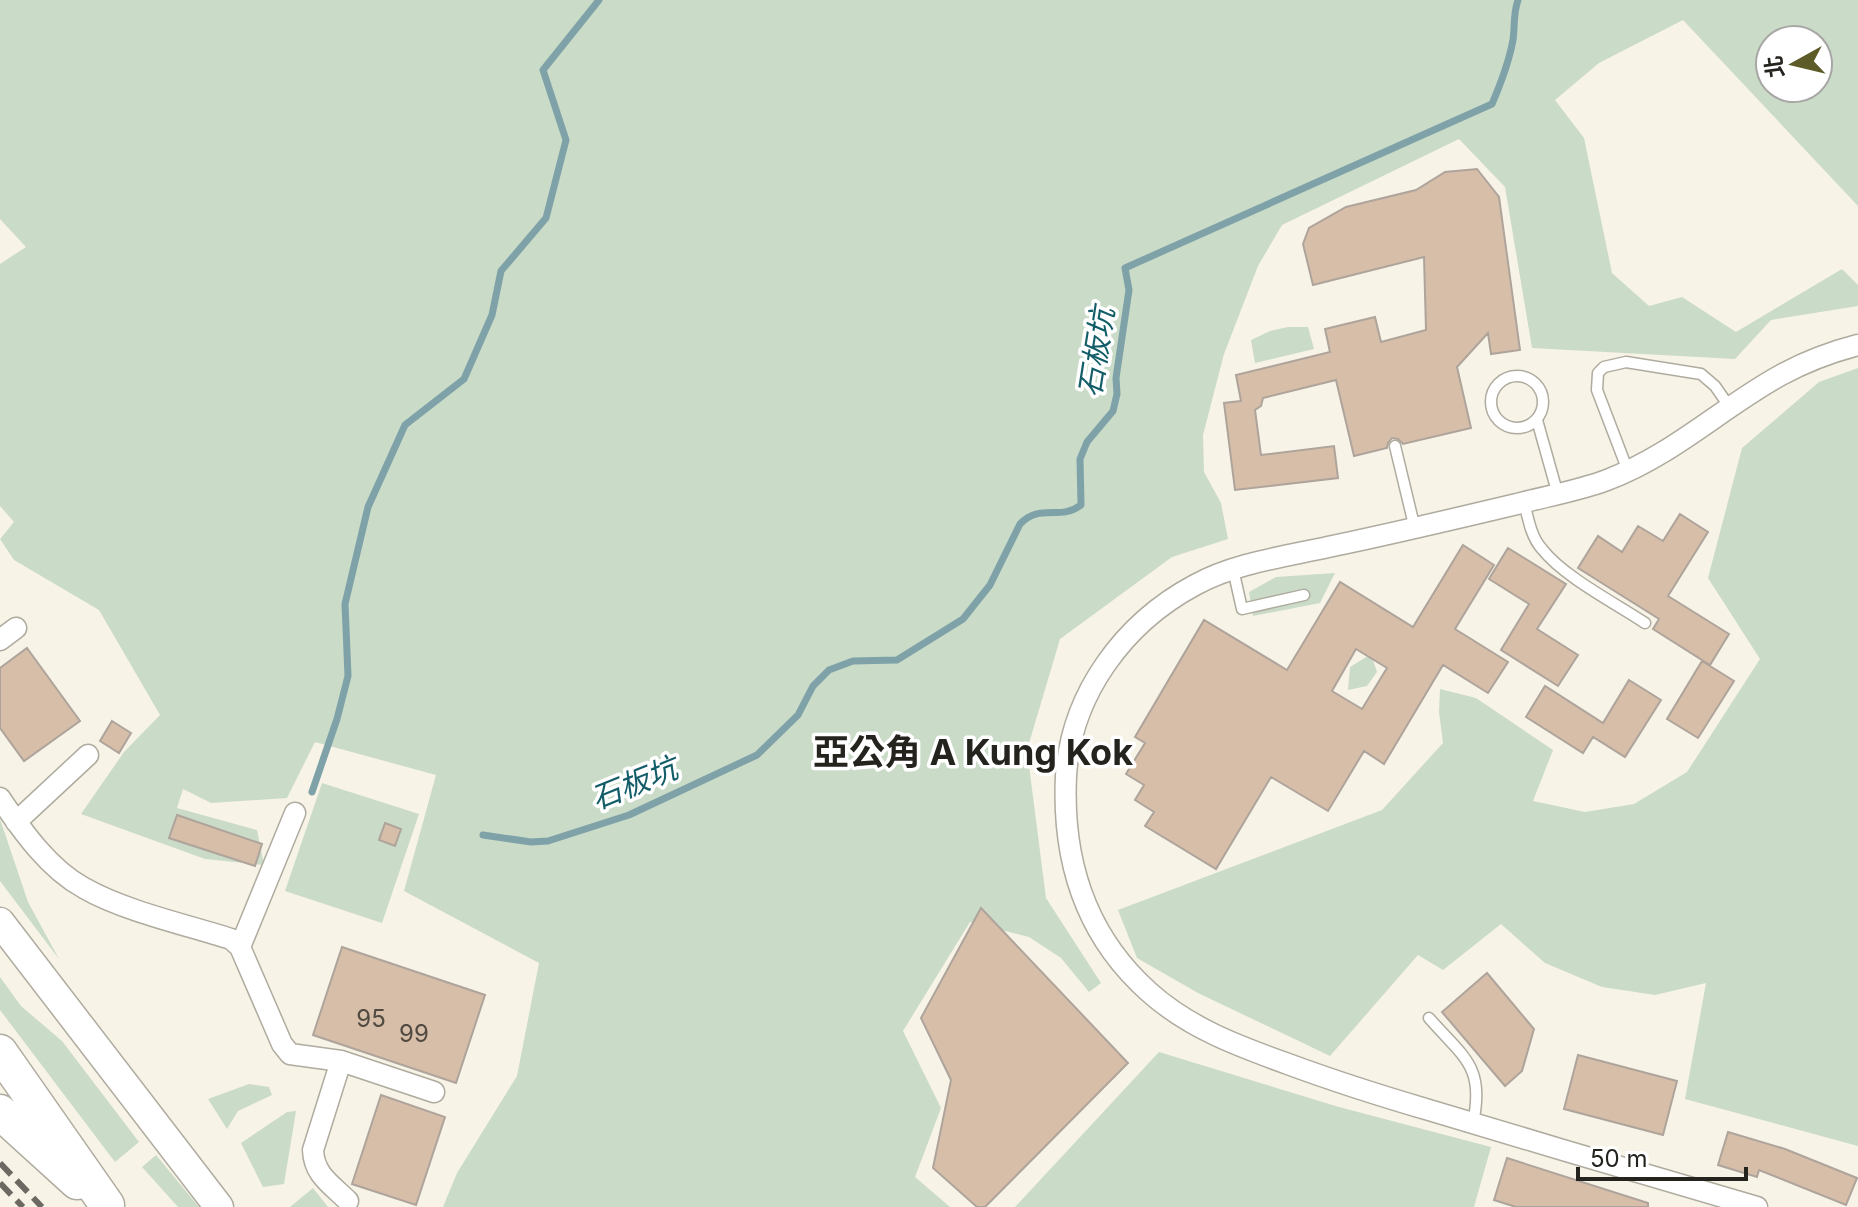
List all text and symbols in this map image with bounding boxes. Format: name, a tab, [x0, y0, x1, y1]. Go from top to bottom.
north arrow	[1754, 24, 1834, 104]
text: 北	[1760, 54, 1789, 79]
water label: 石板坑	[1071, 301, 1121, 399]
district label: 亞公角 A Kung Kok	[813, 730, 1133, 774]
water label: 石板坑	[586, 748, 686, 817]
house number: 95	[356, 1004, 386, 1033]
house number: 99	[399, 1019, 429, 1048]
scale bar	[1578, 1131, 1746, 1181]
text: 50 m	[1590, 1144, 1648, 1173]

